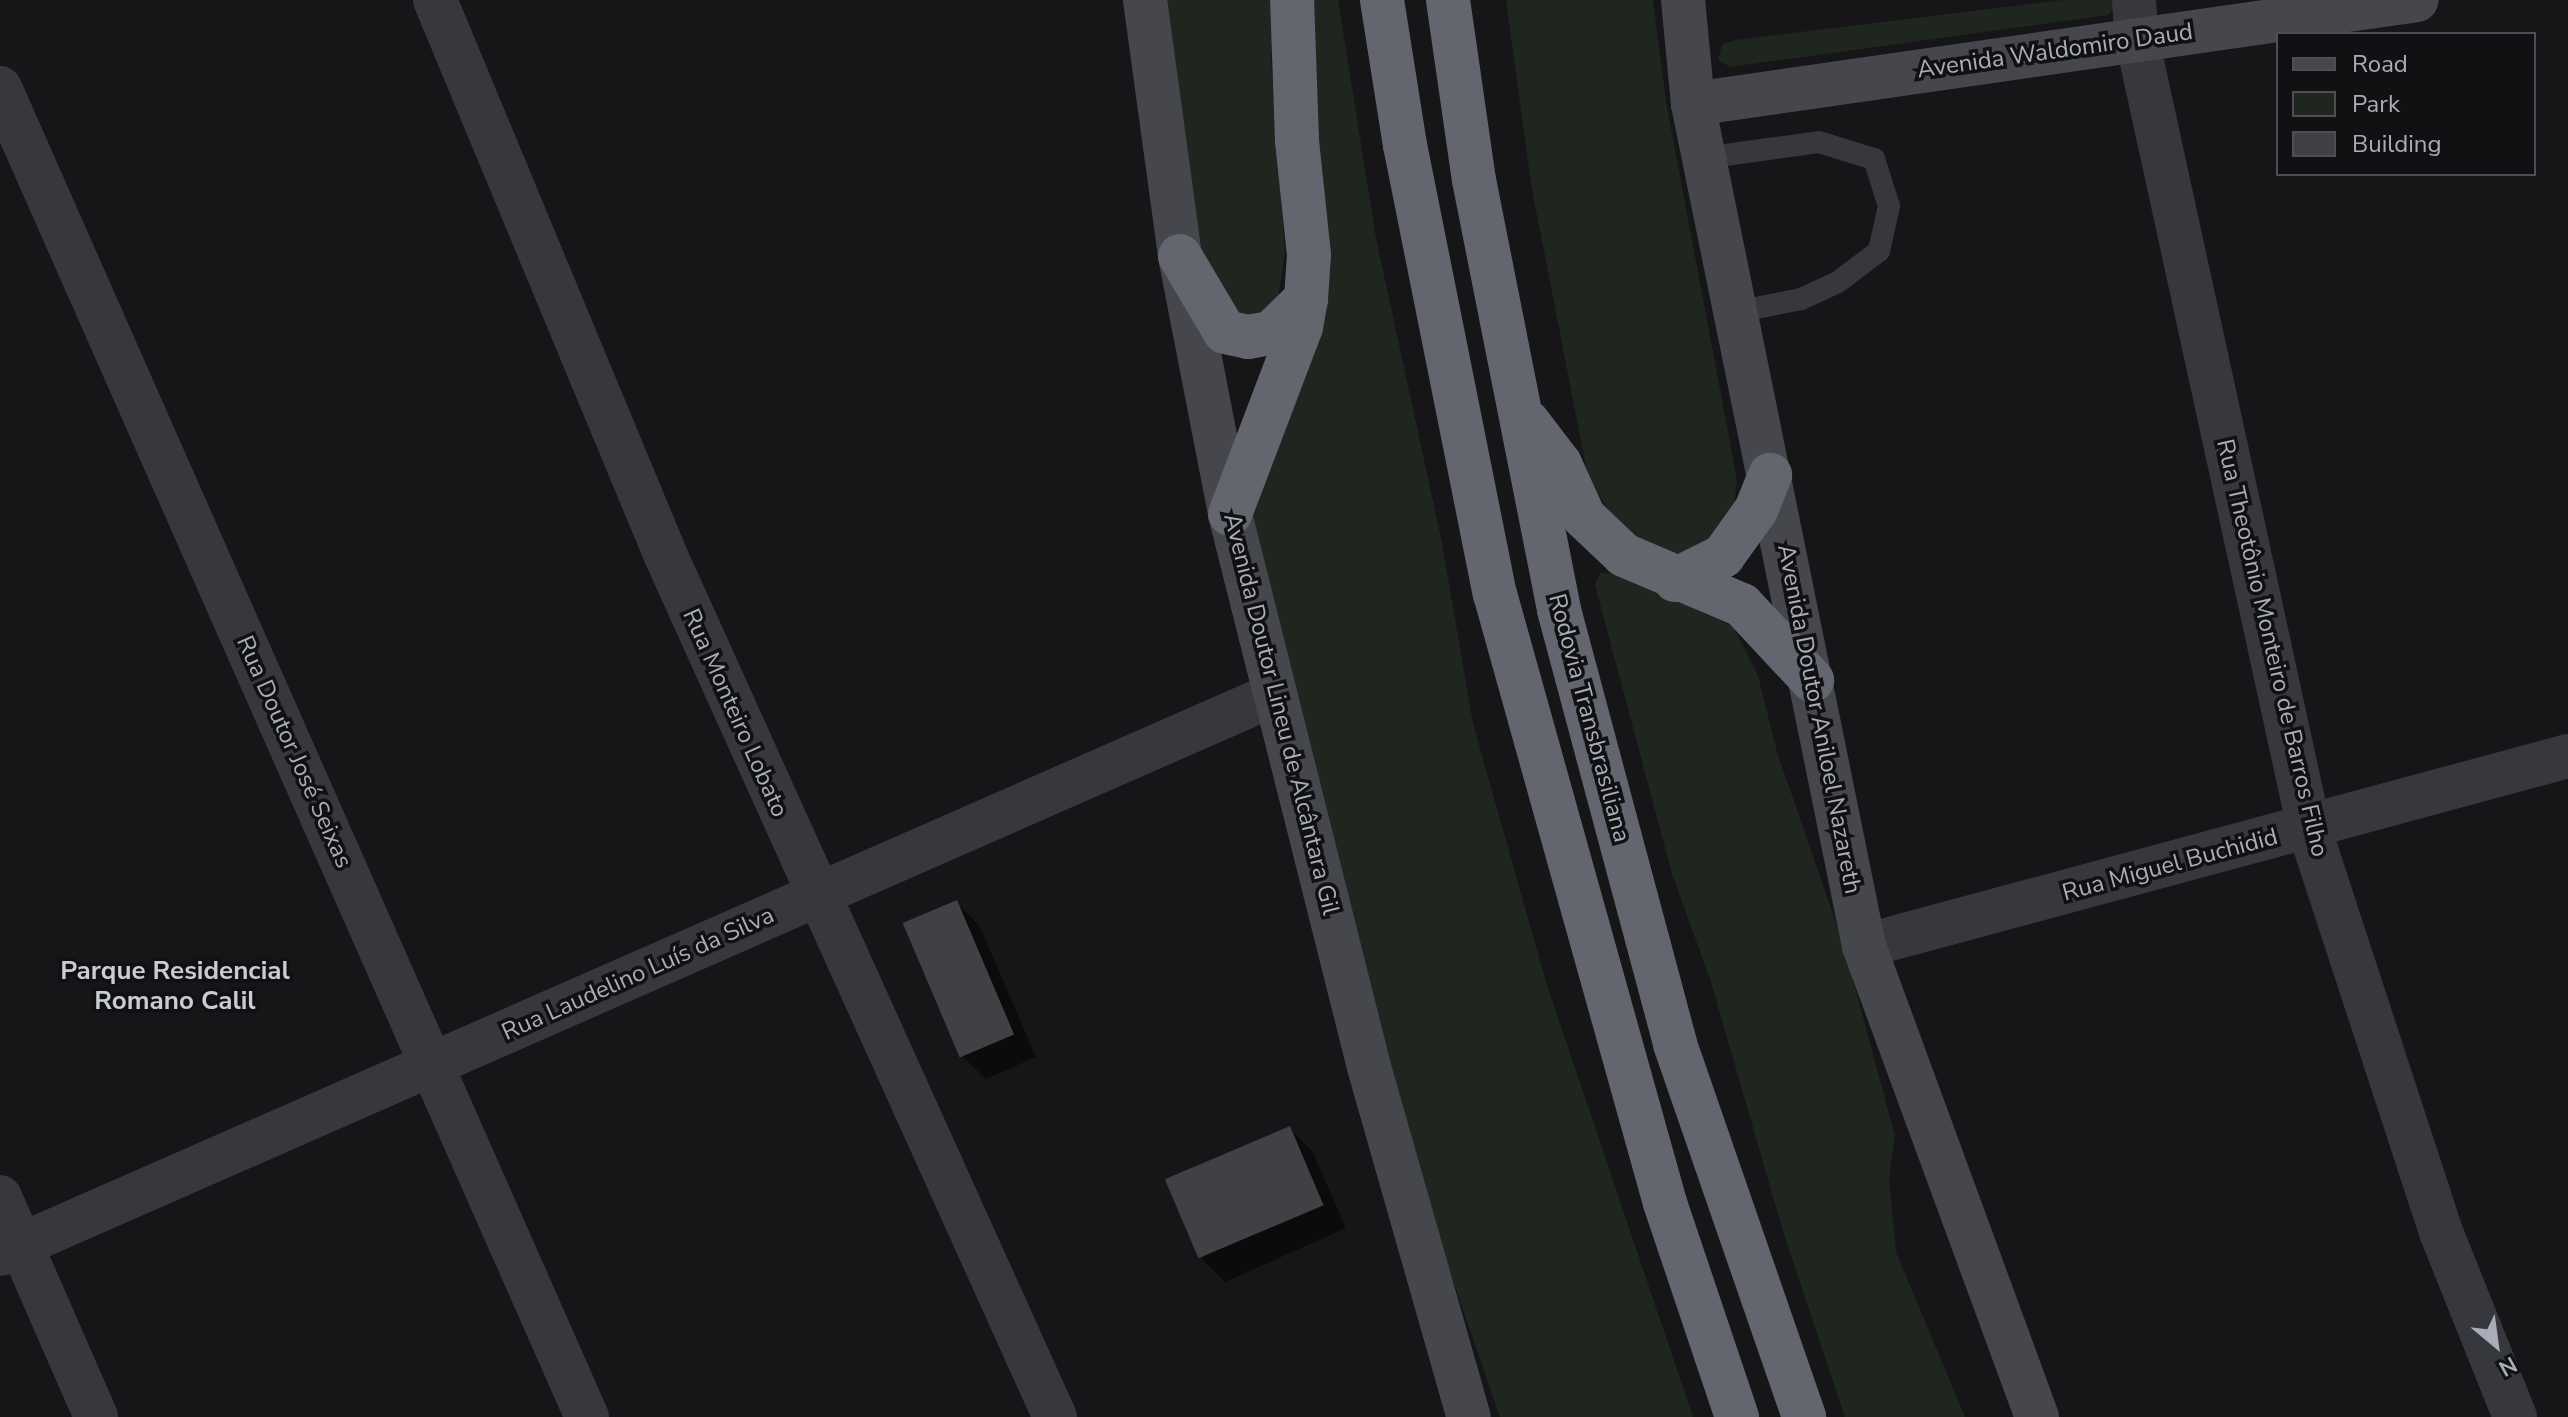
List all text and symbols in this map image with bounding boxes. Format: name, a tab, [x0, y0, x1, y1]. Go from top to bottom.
street label: Avenida Waldomiro Daud	[1915, 17, 2195, 85]
legend	[2276, 32, 2536, 176]
text: Road	[2352, 48, 2408, 80]
text: Park	[2352, 88, 2400, 120]
text: Building	[2352, 128, 2442, 160]
street label: Rua Theotônio Monteiro de Barros Filho	[2210, 436, 2334, 860]
street label: Avenida Doutor Lineu de Alcântara Gil	[1217, 510, 1345, 918]
street label: Avenida Doutor Aniloel Nazareth	[1771, 542, 1867, 896]
street label: Rodovia Transbrasiliana	[1542, 591, 1636, 845]
street label: Rua Monteiro Lobato	[676, 604, 794, 822]
street label: Rua Doutor José Seixas	[230, 632, 358, 872]
street label: Rua Miguel Buchidid	[2059, 822, 2281, 908]
street label: Rua Laudelino Luís da Silva	[498, 901, 778, 1047]
district label: Parque Residencial Romano Calil	[60, 955, 290, 1016]
north arrow	[2456, 1305, 2536, 1385]
text: N	[2493, 1349, 2522, 1383]

